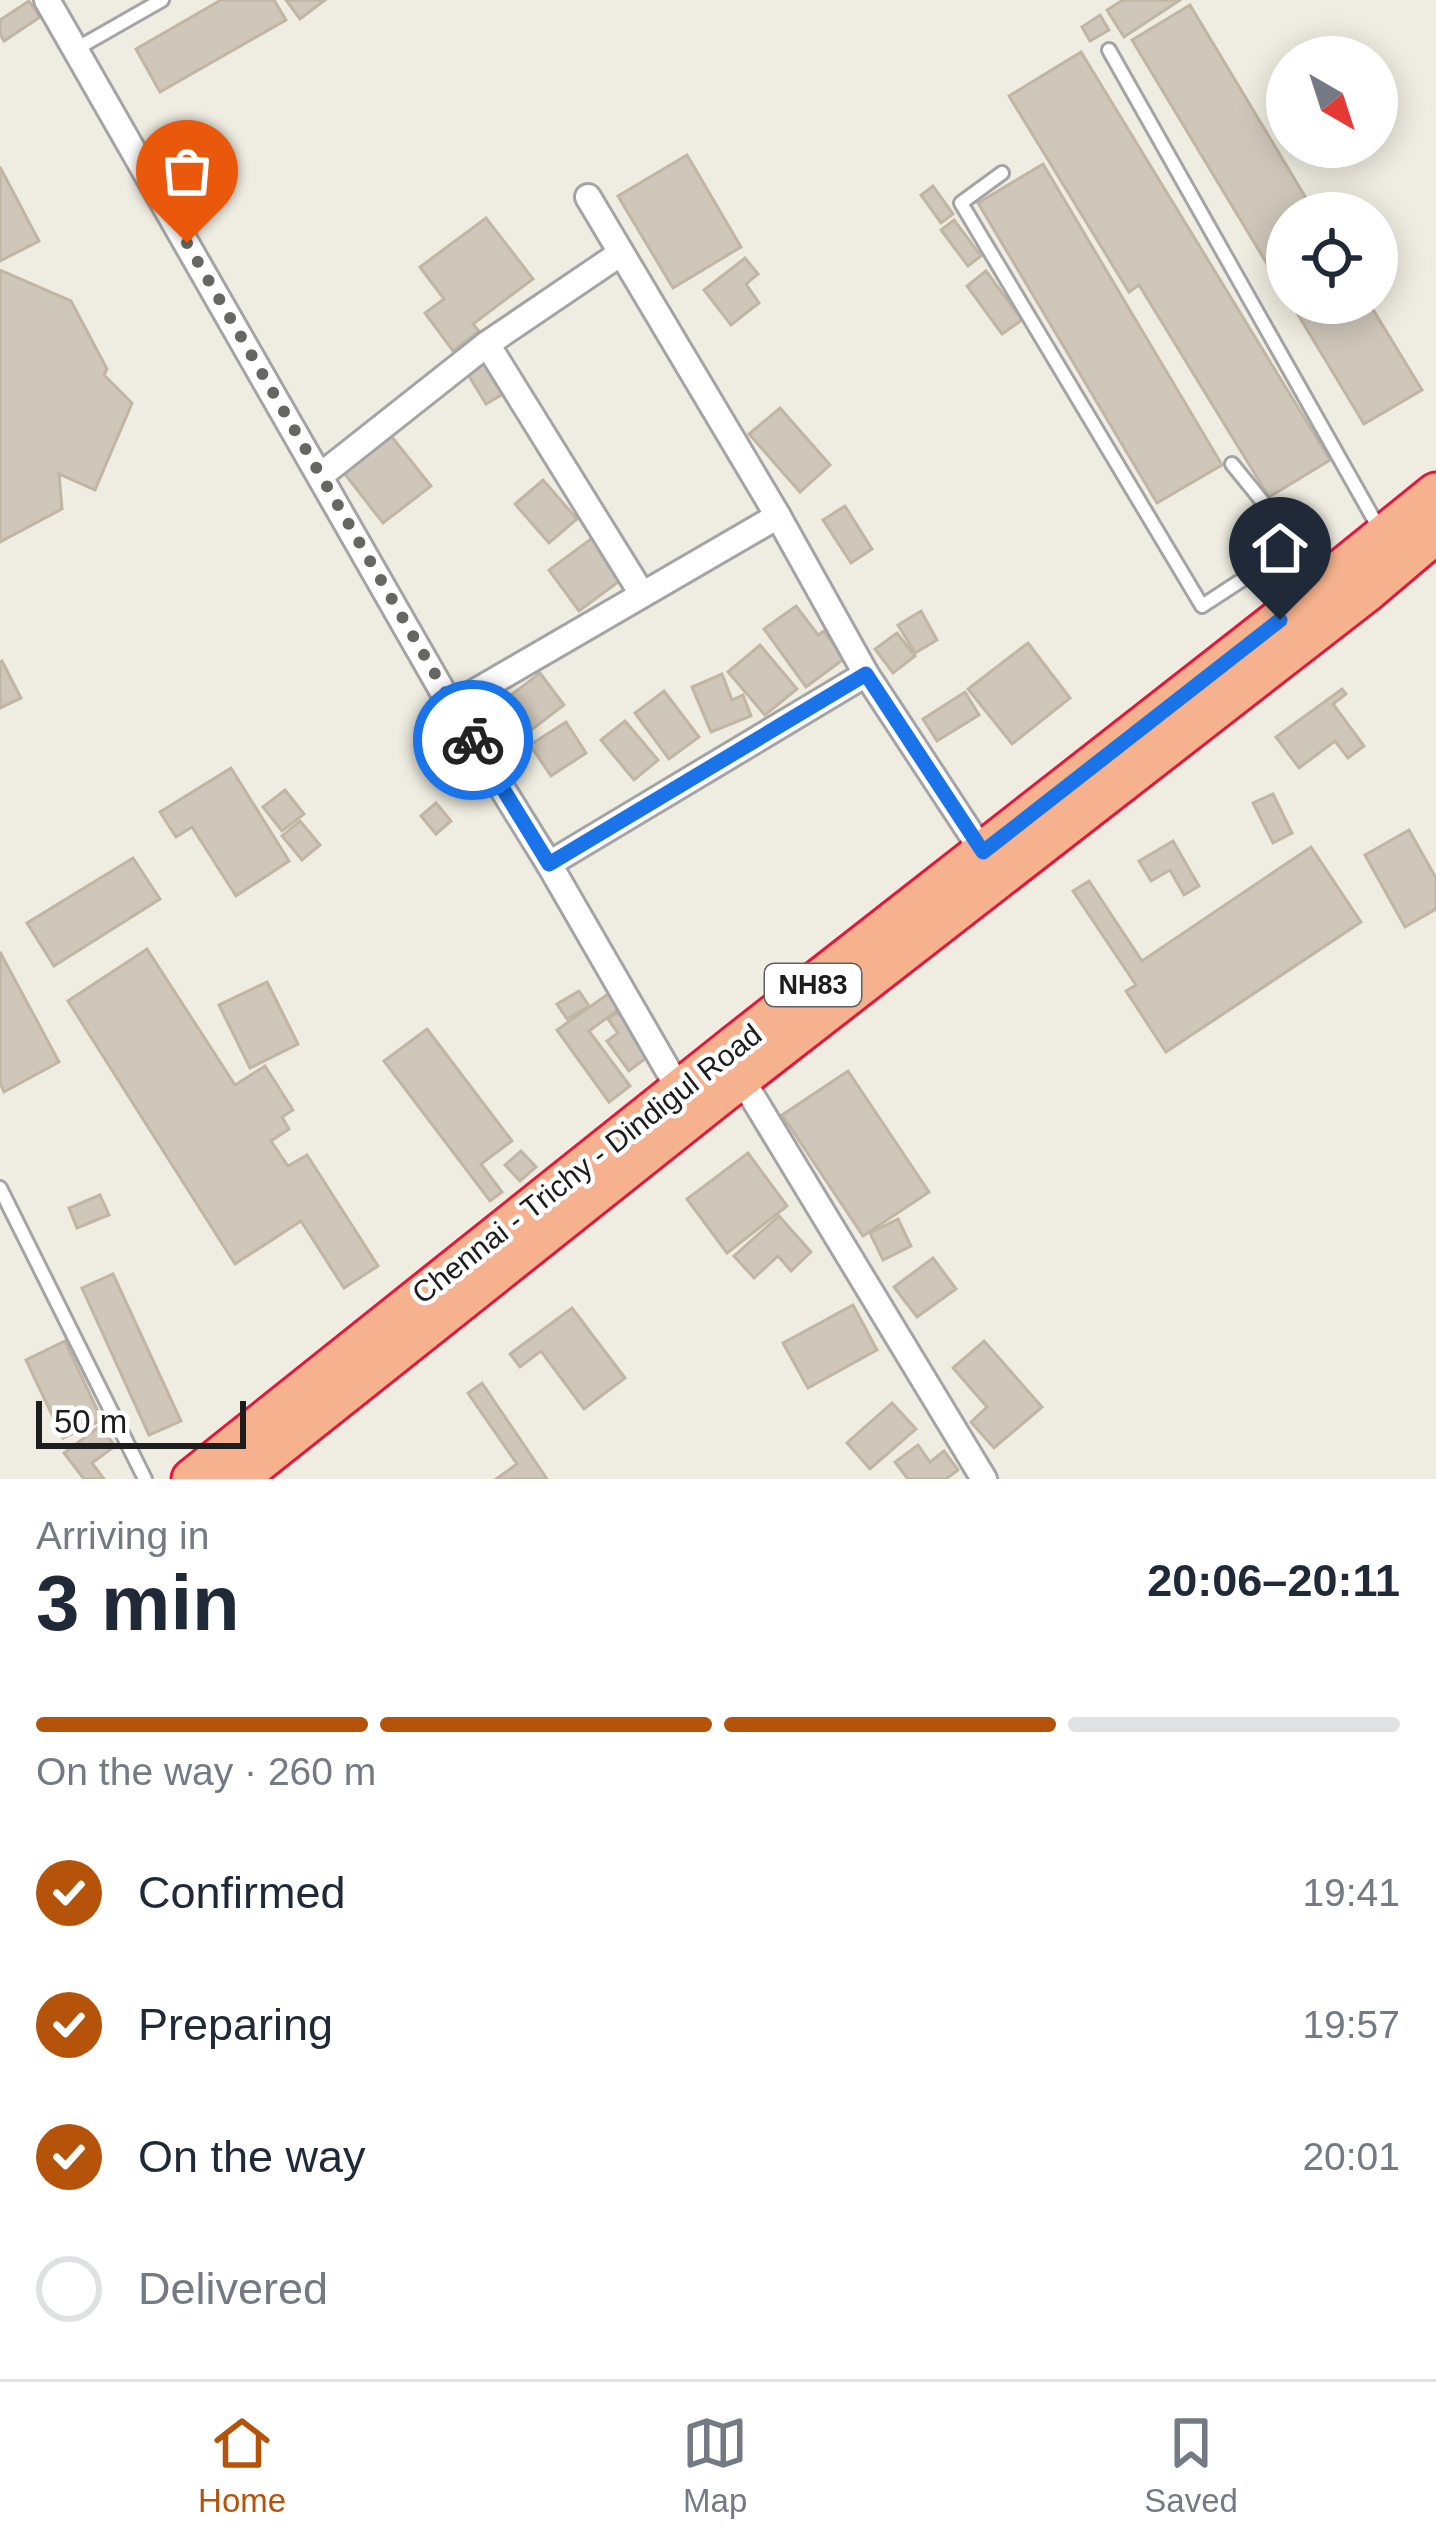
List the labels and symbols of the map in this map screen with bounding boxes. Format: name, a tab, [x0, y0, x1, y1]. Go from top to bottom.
north arrow	[1266, 36, 1398, 168]
pin	[136, 120, 238, 243]
pin	[1229, 497, 1331, 620]
courier	[413, 680, 533, 800]
road number: NH83	[765, 964, 861, 1006]
street label: Chennai - Trichy - Dindigul Road	[406, 1017, 768, 1310]
scale bar	[36, 1395, 246, 1448]

